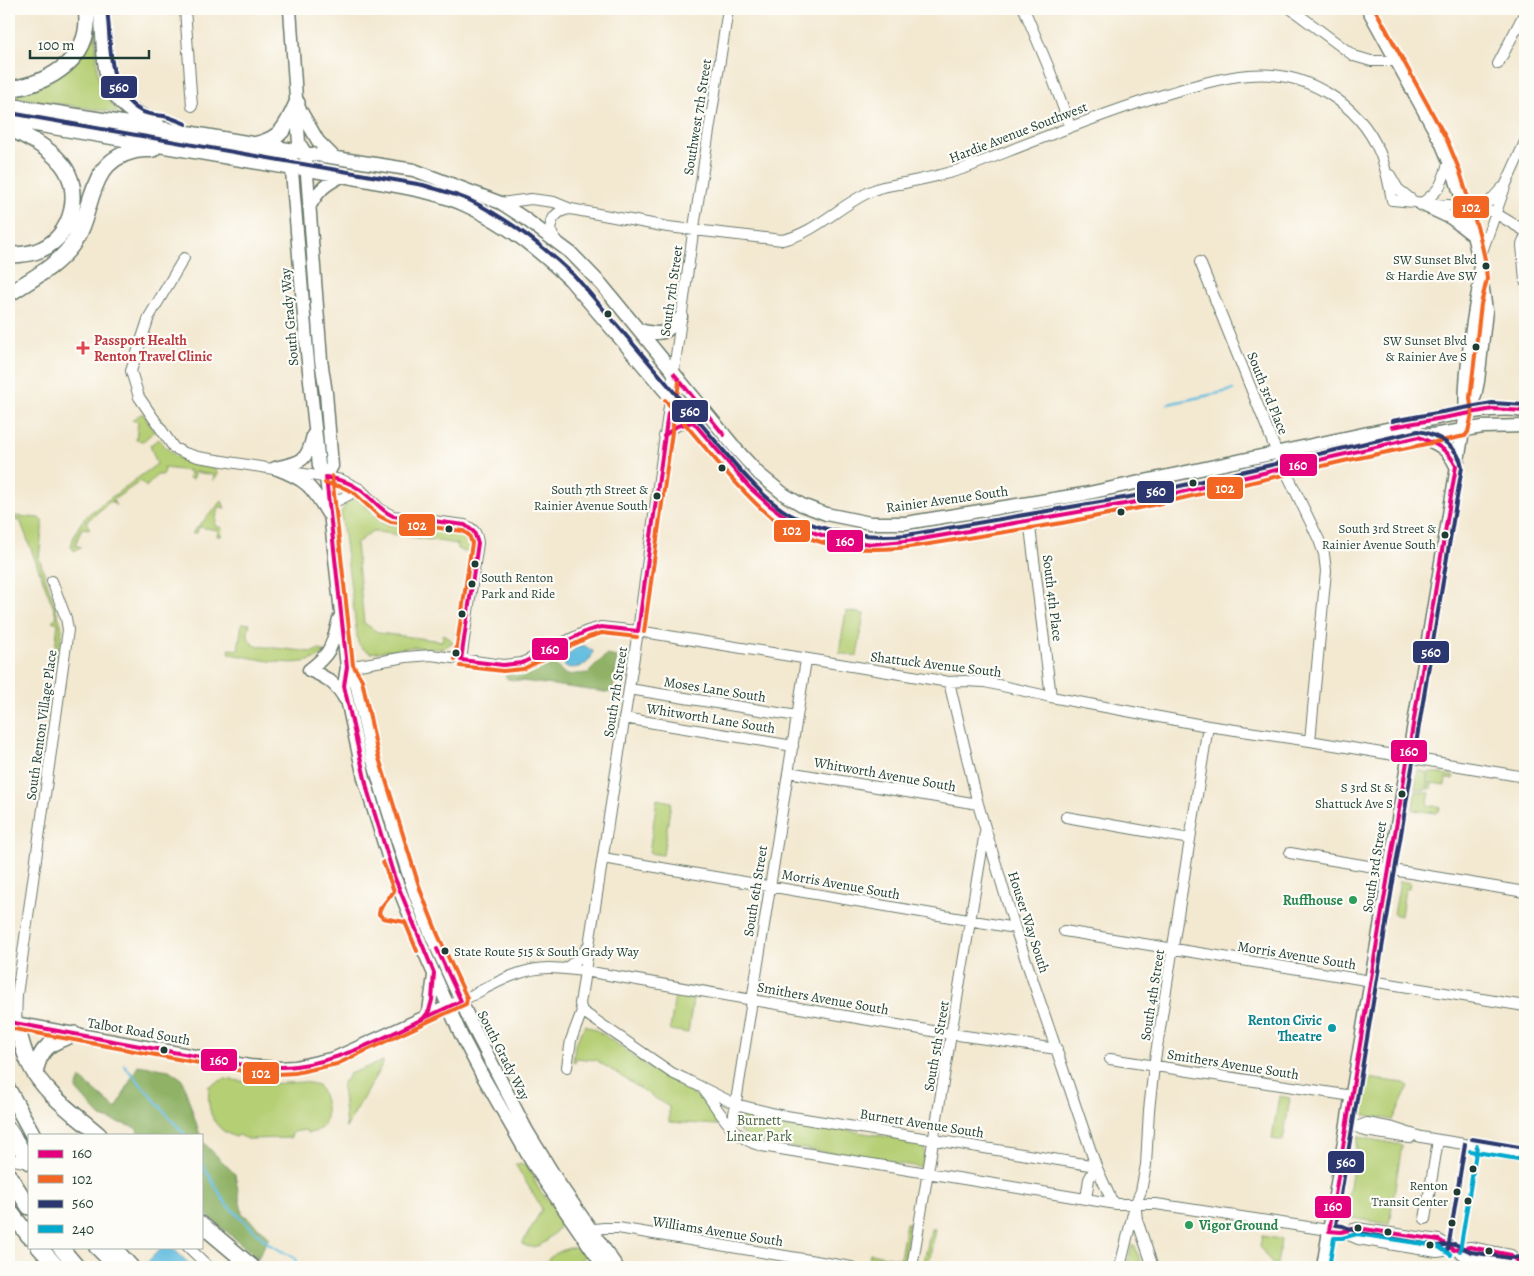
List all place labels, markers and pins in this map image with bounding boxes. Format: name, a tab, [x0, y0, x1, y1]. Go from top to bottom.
place label: SW Sunset Blvd & Hardie Ave SW	[1386, 251, 1478, 284]
marker: SW Sunset Blvd & Hardie Ave SW	[1481, 261, 1491, 271]
unlabelled marker	[603, 309, 613, 319]
place label: Passport Health Renton Travel Clinic	[94, 331, 212, 366]
place label: SW Sunset Blvd & Rainier Ave S	[1383, 332, 1467, 365]
marker: Passport Health Renton Travel Clinic	[76, 341, 90, 355]
marker: SW Sunset Blvd & Rainier Ave S	[1471, 342, 1481, 352]
unlabelled marker	[717, 463, 727, 473]
unlabelled marker	[1188, 478, 1198, 488]
place label: South 7th Street & Rainier Avenue South	[534, 481, 649, 514]
marker: South 7th Street & Rainier Avenue South	[652, 491, 662, 501]
unlabelled marker	[1116, 507, 1126, 517]
place label: South 3rd Street & Rainier Avenue South	[1322, 520, 1437, 553]
unlabelled marker	[444, 524, 454, 534]
marker: South 3rd Street & Rainier Avenue South	[1440, 530, 1450, 540]
unlabelled marker	[470, 559, 480, 569]
place label: South Renton Park and Ride	[481, 569, 555, 602]
marker: South Renton Park and Ride	[467, 579, 477, 589]
unlabelled marker	[457, 609, 467, 619]
unlabelled marker	[451, 648, 461, 658]
place label: S 3rd St & Shattuck Ave S	[1315, 779, 1394, 812]
marker: S 3rd St & Shattuck Ave S	[1397, 789, 1407, 799]
place label: Ruffhouse	[1283, 891, 1344, 910]
marker: Ruffhouse	[1347, 894, 1359, 906]
place label: State Route 515 & South Grady Way	[454, 943, 639, 960]
marker: State Route 515 & South Grady Way	[440, 946, 450, 956]
place label: Renton Civic Theatre	[1248, 1011, 1323, 1046]
marker: Renton Civic Theatre	[1326, 1022, 1338, 1034]
unlabelled marker	[159, 1045, 169, 1055]
unlabelled marker	[1468, 1164, 1478, 1174]
place label: Renton Transit Center	[1372, 1177, 1448, 1210]
marker: Renton Transit Center	[1452, 1187, 1462, 1197]
unlabelled marker	[1463, 1196, 1473, 1206]
place label: Vigor Ground	[1198, 1216, 1279, 1235]
unlabelled marker	[1447, 1218, 1457, 1228]
marker: Vigor Ground	[1183, 1219, 1195, 1231]
unlabelled marker	[1353, 1223, 1363, 1233]
unlabelled marker	[1383, 1227, 1393, 1237]
unlabelled marker	[1425, 1240, 1435, 1250]
unlabelled marker	[1484, 1246, 1494, 1256]

